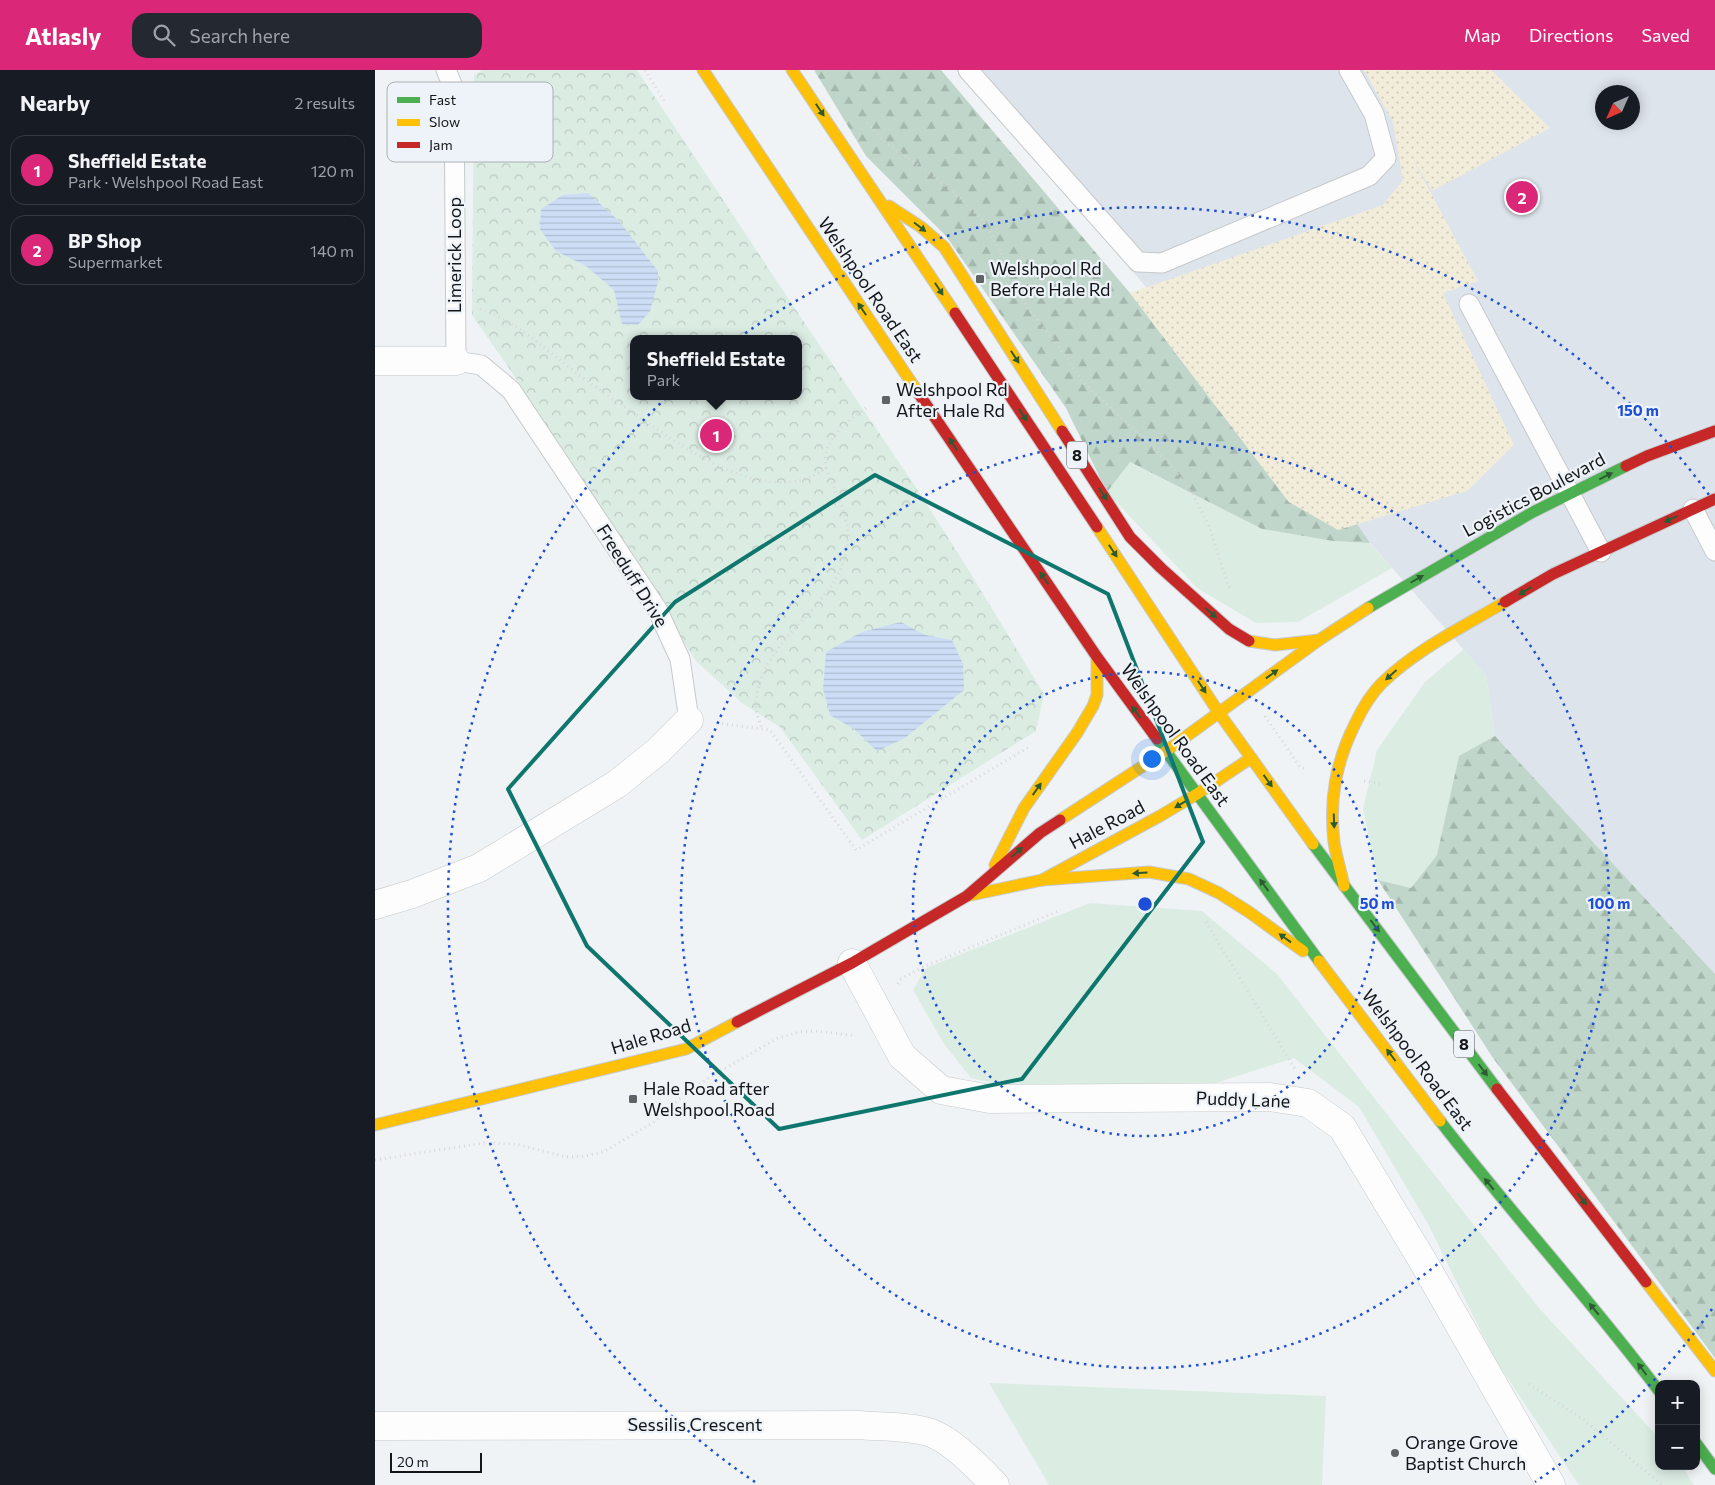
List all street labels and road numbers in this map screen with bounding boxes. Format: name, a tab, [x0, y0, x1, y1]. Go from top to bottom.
street label: Limerick Loop	[443, 197, 465, 313]
street label: Welshpool Road East	[814, 212, 928, 366]
road number: 8	[1067, 442, 1087, 468]
street label: Logistics Boulevard	[1459, 447, 1609, 541]
street label: Freeduff Drive	[592, 520, 673, 631]
street label: Welshpool Road East	[1117, 659, 1235, 810]
street label: Hale Road	[1065, 795, 1148, 853]
street label: Welshpool Road East	[1358, 985, 1478, 1134]
street label: Hale Road	[608, 1013, 693, 1059]
road number: 8	[1454, 1031, 1474, 1058]
street label: Puddy Lane	[1195, 1086, 1291, 1112]
street label: Sessilis Crescent	[628, 1413, 762, 1435]

